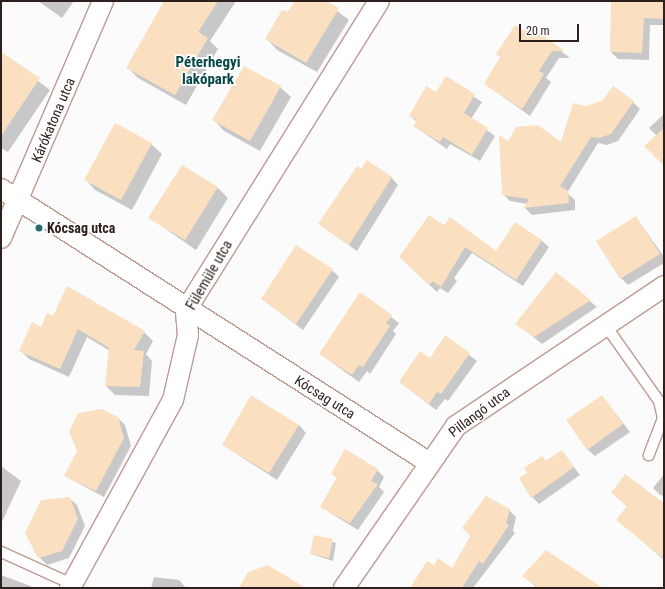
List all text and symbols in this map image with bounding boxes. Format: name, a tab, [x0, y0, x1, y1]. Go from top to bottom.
scale bar	[521, 16, 581, 42]
text: 20 m	[526, 24, 550, 38]
district label: Péterhegyi lakópark	[176, 53, 240, 88]
street label: Kárókatona utca	[28, 75, 78, 165]
place label: Kócsag utca	[47, 220, 115, 236]
marker: Kócsag utca	[34, 223, 44, 233]
street label: Fülemüle utca	[182, 237, 236, 313]
street label: Kócsag utca	[292, 372, 358, 422]
street label: Pillangó utca	[445, 384, 513, 440]

